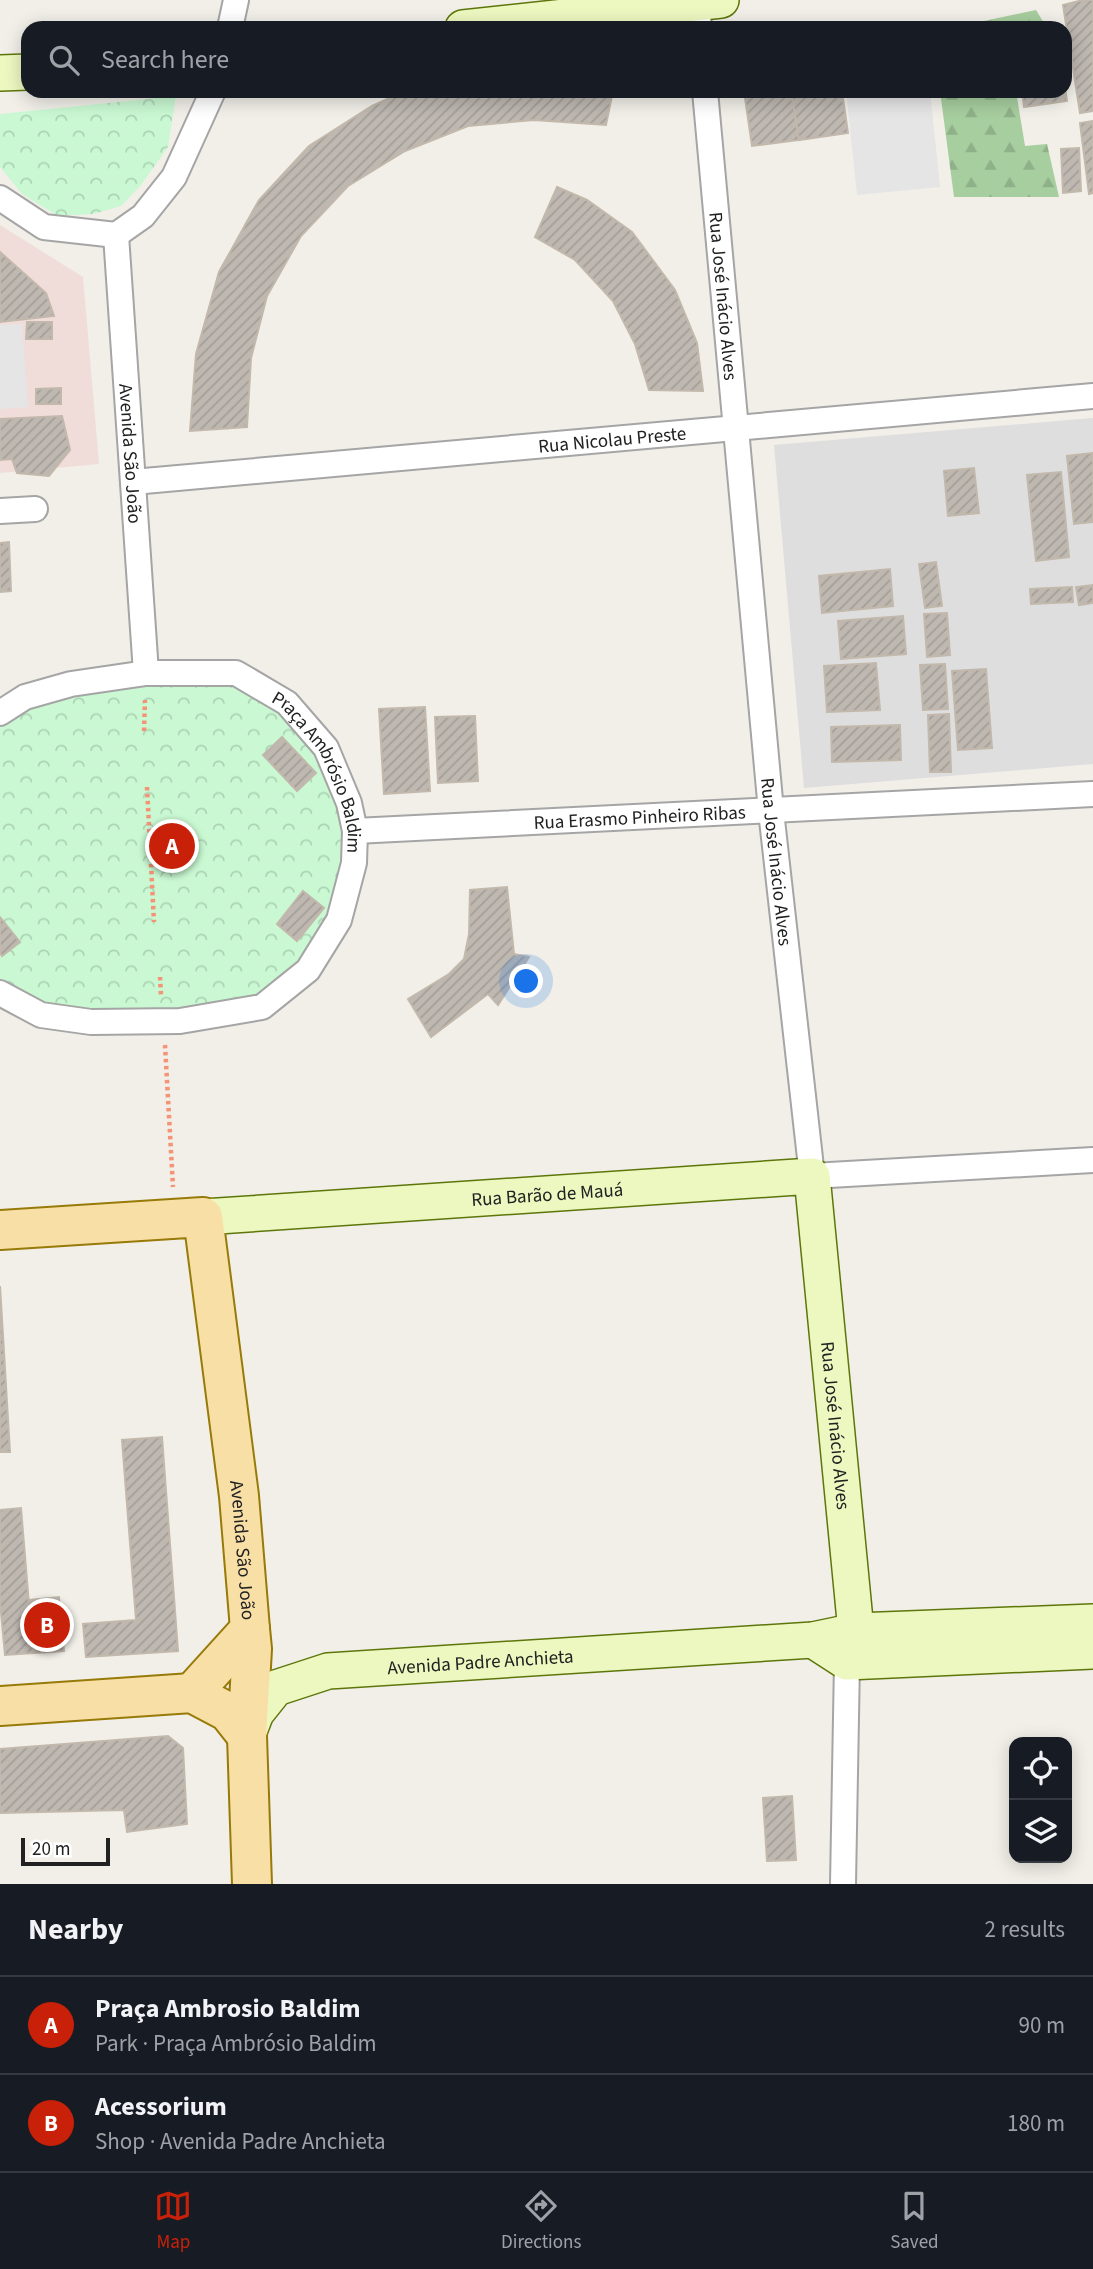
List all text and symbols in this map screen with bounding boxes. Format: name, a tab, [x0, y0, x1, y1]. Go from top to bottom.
search box	[21, 21, 1072, 98]
icon: search	[45, 41, 83, 79]
text: Search here	[101, 41, 229, 78]
street label: Rua José Inácio Alves	[701, 211, 743, 382]
street label: Avenida São João	[111, 383, 148, 525]
street label: Rua Nicolau Preste	[537, 421, 687, 461]
street label: Praça Ambrósio Baldim	[266, 685, 367, 854]
street label: Rua José Inácio Alves	[753, 777, 798, 947]
street label: Rua Erasmo Pinheiro Ribas	[533, 799, 746, 837]
pin: A	[149, 820, 195, 872]
your location	[509, 964, 543, 998]
street label: Rua Barão de Mauá	[470, 1177, 624, 1214]
street label: Rua José Inácio Alves	[813, 1340, 856, 1511]
street label: Avenida São João	[222, 1479, 261, 1621]
pin: B	[24, 1599, 70, 1651]
street label: Avenida Padre Anchieta	[386, 1643, 574, 1682]
map controls	[1009, 1737, 1072, 1863]
button: locate	[1009, 1737, 1072, 1800]
button: layers	[1009, 1800, 1072, 1863]
scale bar	[21, 1835, 110, 1867]
text: 20 m	[32, 1836, 70, 1863]
text: Nearby	[28, 1908, 123, 1951]
text: 2 results	[985, 1913, 1065, 1946]
text: Praça Ambrosio Baldim	[95, 1990, 361, 2027]
text: A	[44, 2009, 58, 2042]
text: 90 m	[1018, 2009, 1065, 2042]
text: Park · Praça Ambrósio Baldim	[95, 2027, 377, 2060]
text: Acessorium	[95, 2088, 227, 2125]
text: B	[44, 2107, 58, 2140]
text: 180 m	[1007, 2107, 1065, 2140]
text: Shop · Avenida Padre Anchieta	[95, 2125, 385, 2158]
tab: Map	[154, 2187, 192, 2256]
tab: Directions	[501, 2187, 581, 2256]
tab: Saved	[890, 2187, 939, 2256]

